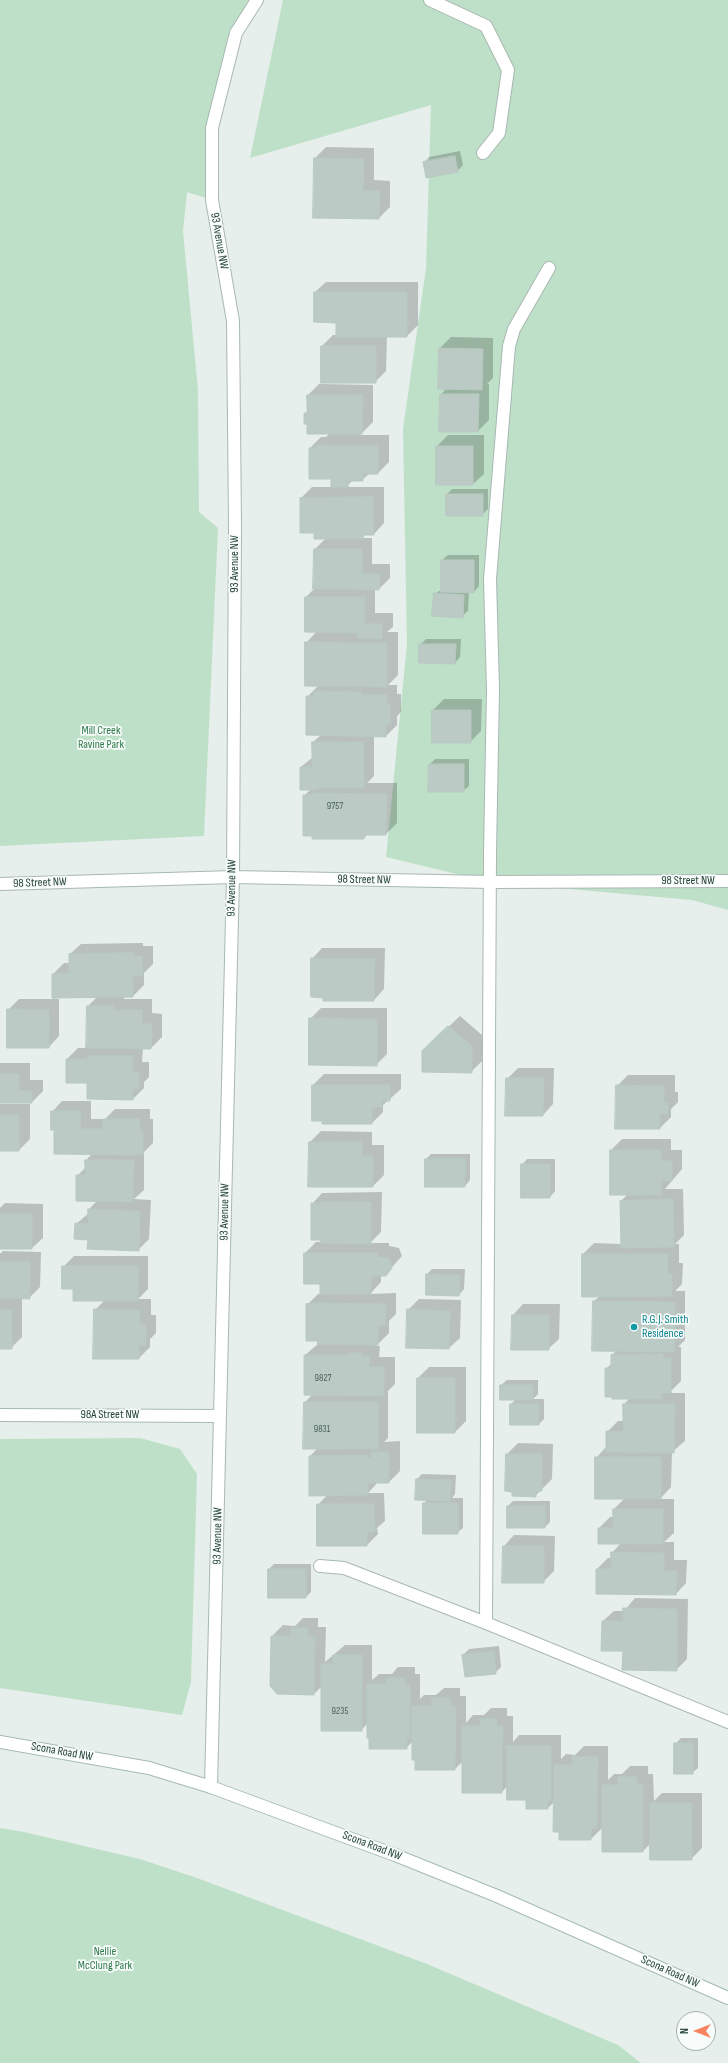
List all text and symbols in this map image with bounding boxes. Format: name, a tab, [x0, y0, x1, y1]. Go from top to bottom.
street label: 93 Avenue NW	[207, 211, 231, 271]
street label: 93 Avenue NW	[228, 535, 242, 593]
park label: Mill Creek Ravine Park	[78, 724, 124, 752]
house number: 9757	[327, 800, 343, 812]
street label: 93 Avenue NW	[224, 859, 240, 917]
street label: 98 Street NW	[337, 872, 391, 888]
street label: 98 Street NW	[661, 874, 715, 888]
street label: 98 Street NW	[13, 875, 67, 891]
street label: 93 Avenue NW	[217, 1183, 233, 1241]
place label: R.G.J. Smith Residence	[642, 1313, 688, 1341]
marker: R.G.J. Smith Residence	[629, 1322, 639, 1332]
house number: 9827	[314, 1372, 332, 1384]
street label: 98A Street NW	[81, 1408, 139, 1422]
house number: 9831	[314, 1423, 330, 1435]
street label: 93 Avenue NW	[210, 1507, 226, 1565]
house number: 9235	[332, 1705, 348, 1717]
street label: Scona Road NW	[30, 1739, 94, 1765]
street label: Scona Road NW	[340, 1828, 404, 1864]
park label: Nellie McClung Park	[78, 1945, 132, 1973]
street label: Scona Road NW	[639, 1953, 701, 1991]
north arrow	[676, 2011, 716, 2051]
text: N	[678, 2028, 691, 2034]

